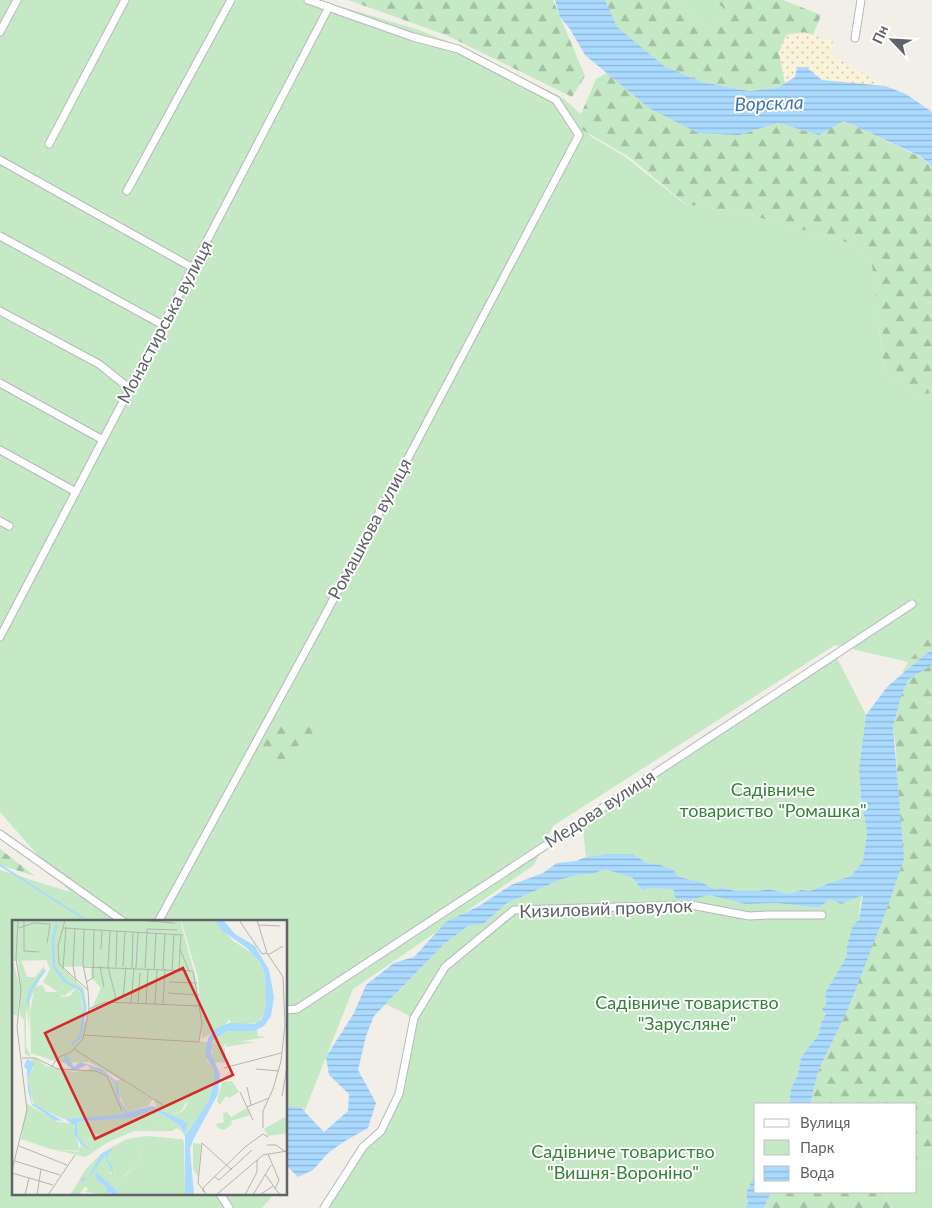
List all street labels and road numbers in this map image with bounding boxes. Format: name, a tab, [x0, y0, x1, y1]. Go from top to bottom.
street label: Монастирська вулиця	[112, 236, 216, 407]
street label: Ромашкова вулиця	[323, 454, 416, 603]
street label: Медова вулиця	[540, 764, 659, 852]
street label: Кизиловий провулок	[519, 894, 694, 922]

